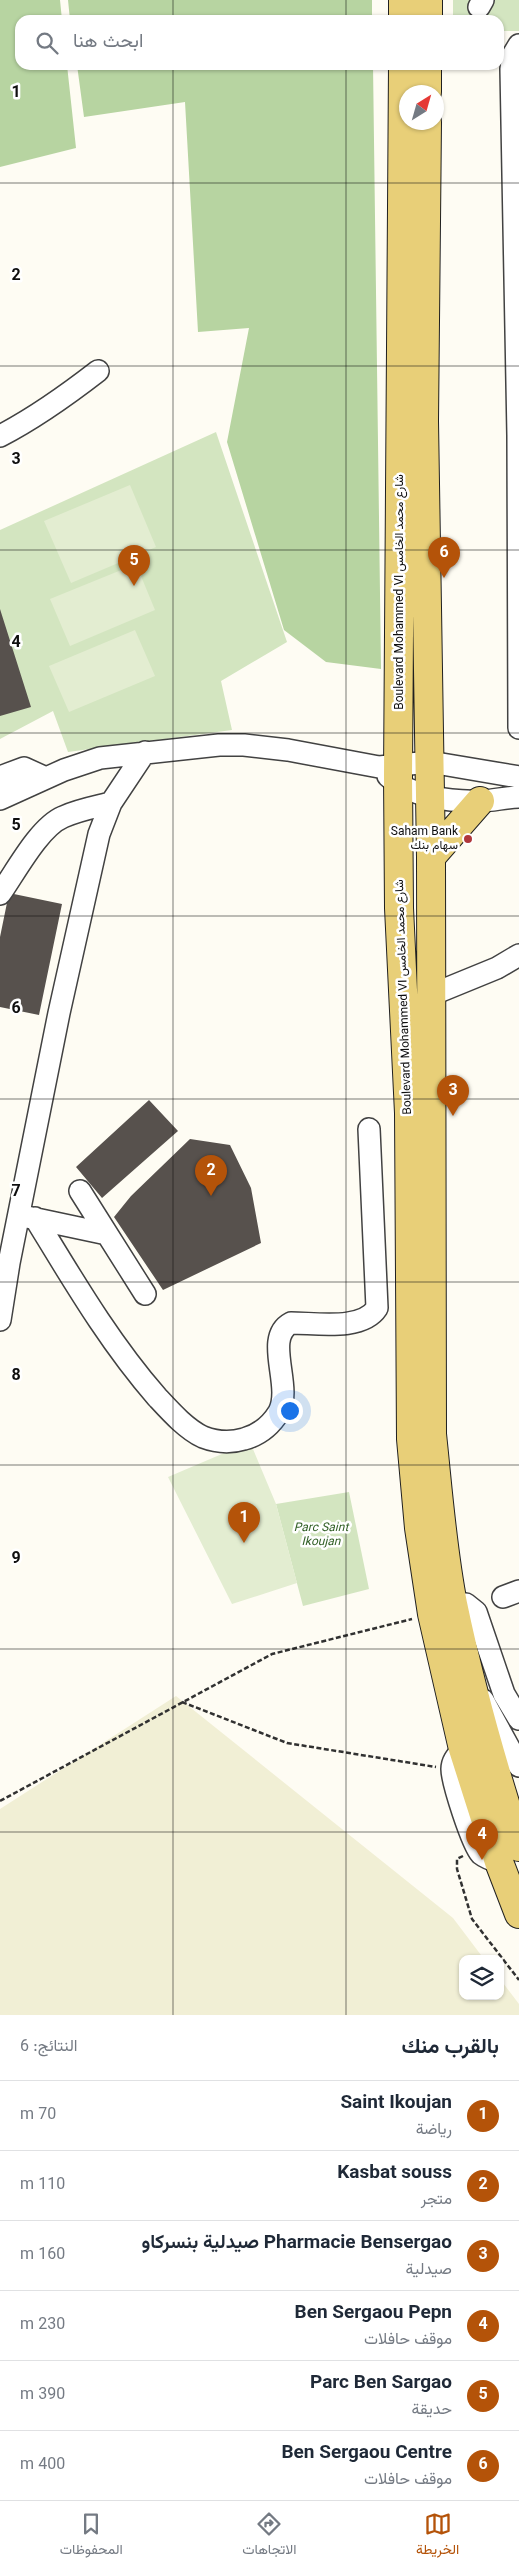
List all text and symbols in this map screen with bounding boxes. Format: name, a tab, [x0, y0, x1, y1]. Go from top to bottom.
search box	[15, 15, 504, 70]
text: ابحث هنا	[73, 28, 143, 57]
icon: search	[33, 29, 61, 57]
text: 1	[11, 81, 21, 106]
north arrow	[399, 85, 444, 130]
text: 2	[11, 264, 21, 289]
text: 3	[11, 448, 21, 473]
street label: Boulevard Mohammed VI شارع محمد الخامس	[391, 474, 409, 710]
pin: 6	[428, 537, 460, 578]
pin: 5	[118, 545, 150, 586]
text: 4	[11, 631, 21, 656]
text: 5	[11, 814, 21, 839]
place label: Saham Bank سهام بنك	[391, 823, 459, 855]
marker: Saham Bank سهام بنك	[462, 833, 474, 845]
street label: Boulevard Mohammed VI شارع محمد الخامس	[391, 879, 417, 1115]
text: 6	[11, 997, 21, 1022]
pin: 3	[437, 1075, 469, 1116]
pin: 2	[195, 1155, 227, 1196]
text: 7	[11, 1180, 21, 1205]
text: 8	[11, 1364, 21, 1389]
your location	[277, 1398, 303, 1424]
pin: 1	[228, 1502, 260, 1543]
park label: Parc Saint Ikoujan	[294, 1519, 350, 1551]
text: 9	[11, 1547, 21, 1572]
pin: 4	[466, 1819, 498, 1860]
map controls	[459, 1955, 504, 2000]
button: layers	[459, 1955, 504, 2000]
text: بالقرب منك	[402, 2031, 499, 2064]
text: النتائج: 6	[20, 2035, 78, 2060]
text: Saint Ikoujan	[340, 2089, 452, 2118]
text: 70 m	[20, 2103, 56, 2128]
text: 1	[478, 2103, 488, 2128]
text: رياضة	[416, 2118, 452, 2143]
text: Kasbat souss	[337, 2159, 452, 2188]
text: 110 m	[20, 2173, 65, 2198]
text: 2	[478, 2173, 488, 2198]
text: متجر	[421, 2188, 452, 2213]
text: Pharmacie Bensergao صيدلية بنسركاو	[142, 2229, 452, 2258]
text: 160 m	[20, 2243, 65, 2268]
text: 3	[478, 2243, 488, 2268]
text: صيدلية	[406, 2258, 452, 2283]
text: Ben Sergaou Pepn	[295, 2299, 452, 2328]
text: 230 m	[20, 2313, 65, 2338]
text: 4	[478, 2313, 488, 2338]
text: موقف حافلات	[364, 2328, 452, 2353]
text: Parc Ben Sargao	[310, 2369, 452, 2398]
text: 390 m	[20, 2383, 65, 2408]
text: 5	[478, 2383, 488, 2408]
text: حديقة	[412, 2398, 452, 2423]
text: Ben Sergaou Centre	[281, 2439, 452, 2468]
text: 400 m	[20, 2453, 65, 2478]
text: 6	[478, 2453, 488, 2478]
text: موقف حافلات	[364, 2468, 452, 2493]
tab: المحفوظات	[60, 2510, 123, 2562]
tab: الاتجاهات	[242, 2510, 297, 2562]
tab: الخريطة	[416, 2510, 459, 2562]

